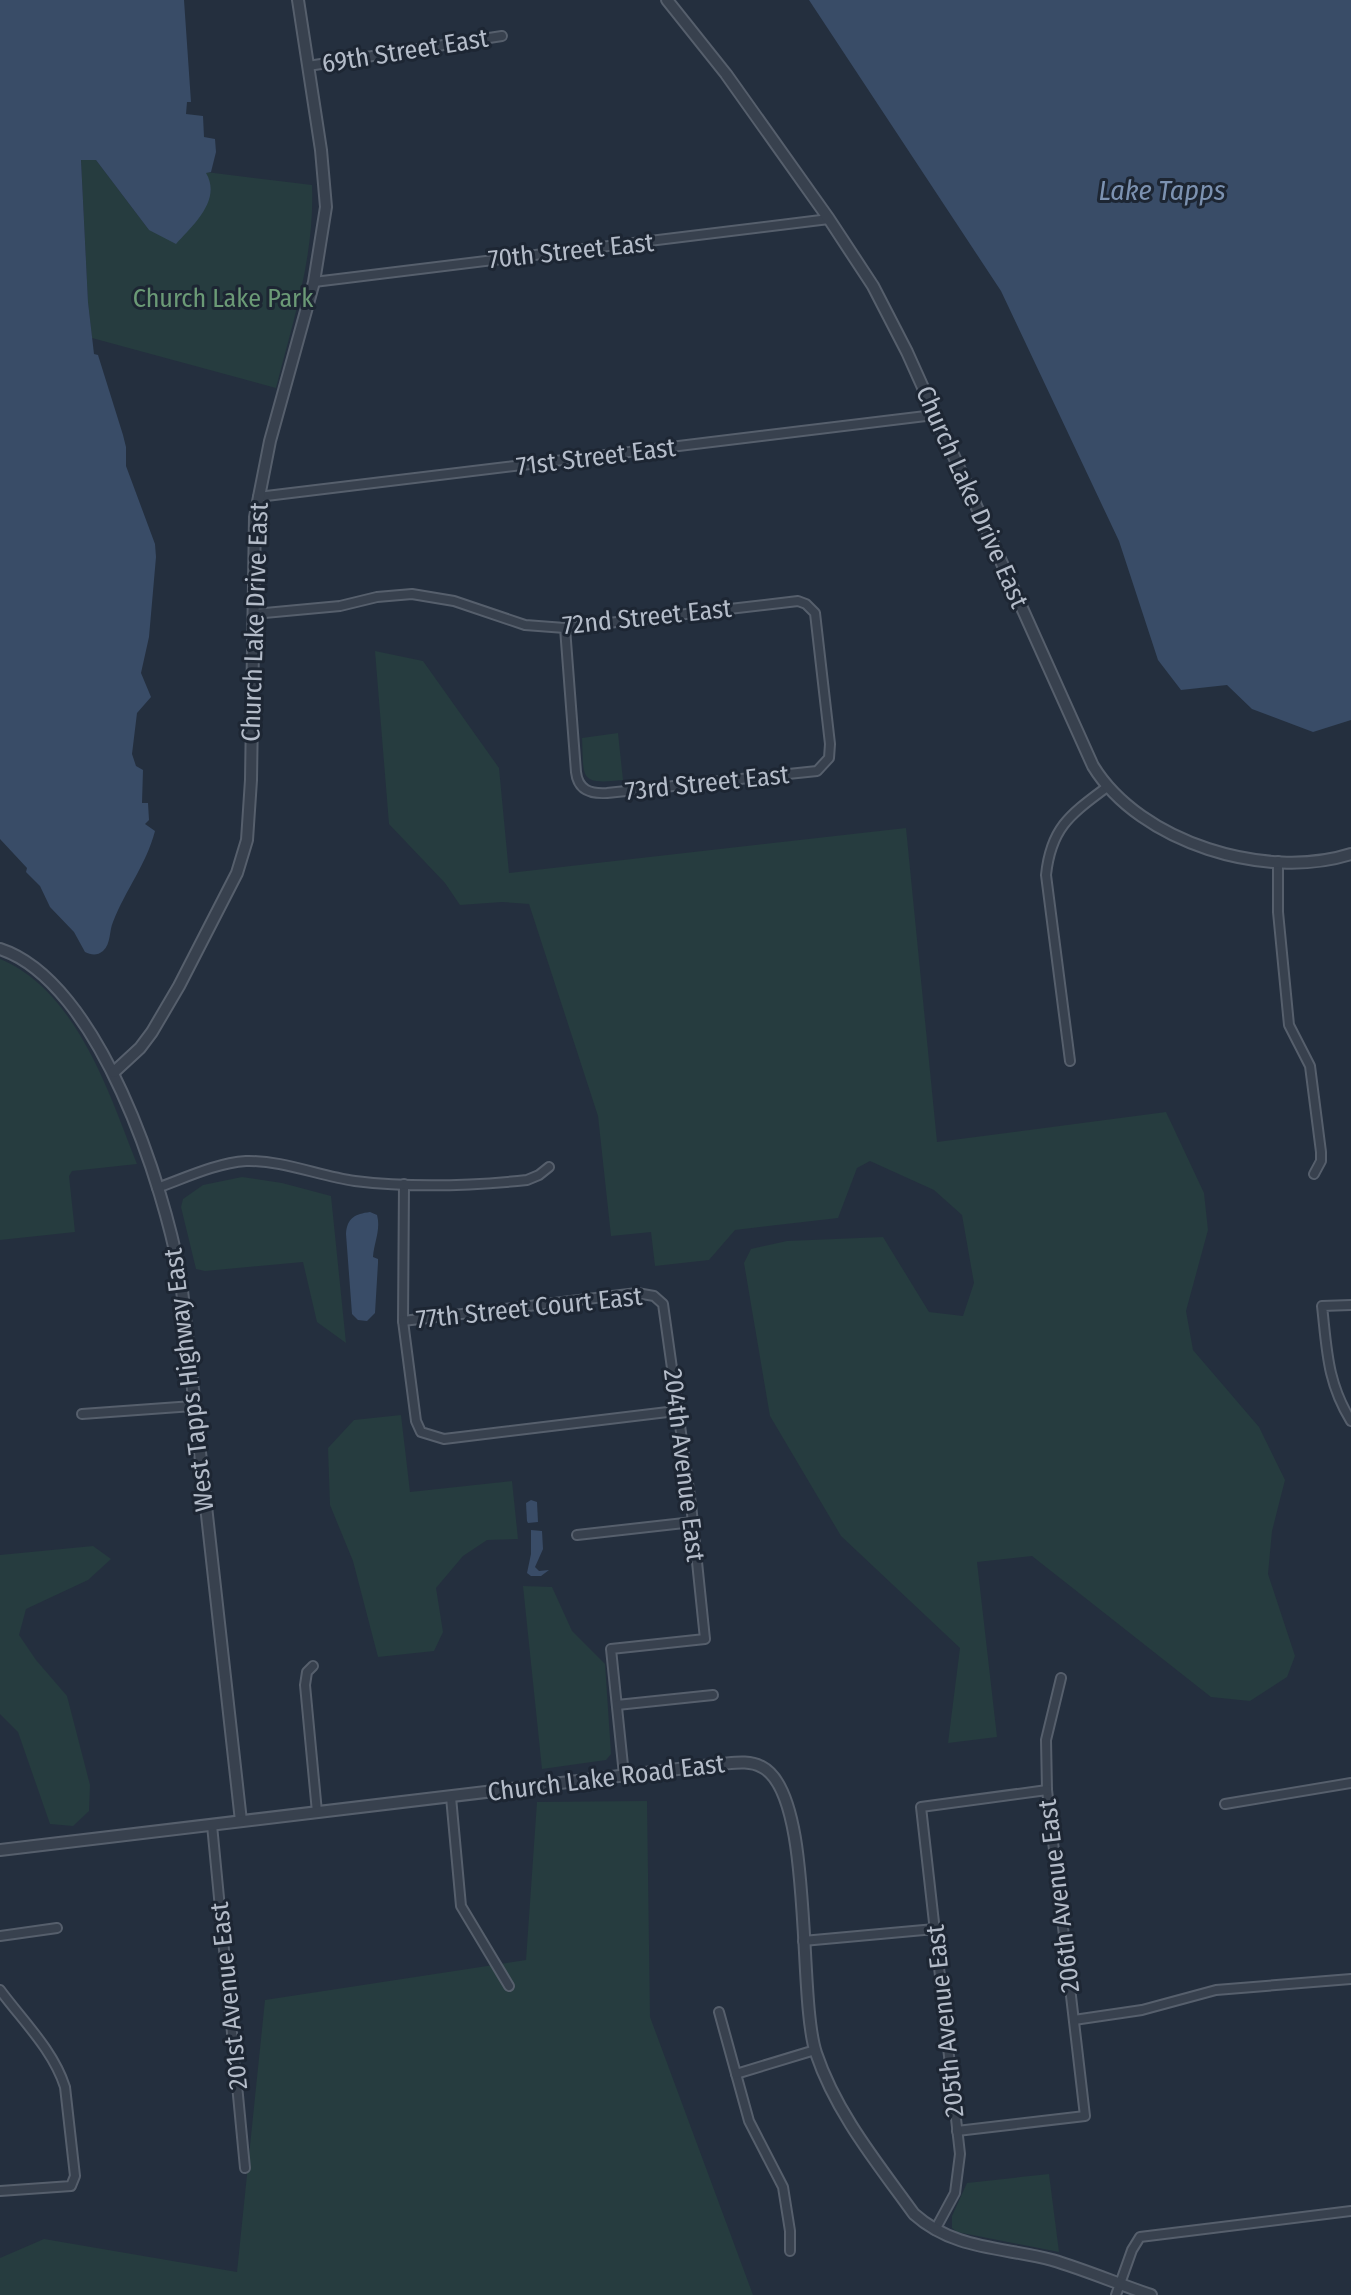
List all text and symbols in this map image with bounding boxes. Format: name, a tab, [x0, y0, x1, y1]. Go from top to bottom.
street label: 69th Street East	[320, 23, 491, 79]
water label: Lake Tapps	[1098, 174, 1226, 207]
street label: 70th Street East	[487, 227, 656, 275]
park label: Church Lake Park	[133, 283, 314, 314]
street label: Church Lake Drive East	[909, 381, 1035, 613]
street label: 71st Street East	[515, 432, 678, 482]
street label: Church Lake Drive East	[235, 501, 275, 742]
street label: 72nd Street East	[561, 593, 733, 641]
street label: 73rd Street East	[624, 759, 791, 807]
street label: West Tapps Highway East	[157, 1246, 221, 1513]
street label: 77th Street Court East	[414, 1281, 644, 1335]
street label: 204th Avenue East	[657, 1367, 711, 1564]
street label: Church Lake Road East	[486, 1748, 727, 1808]
street label: 206th Avenue East	[1032, 1797, 1086, 1994]
street label: 201st Avenue East	[204, 1900, 254, 2091]
street label: 205th Avenue East	[919, 1923, 971, 2119]

